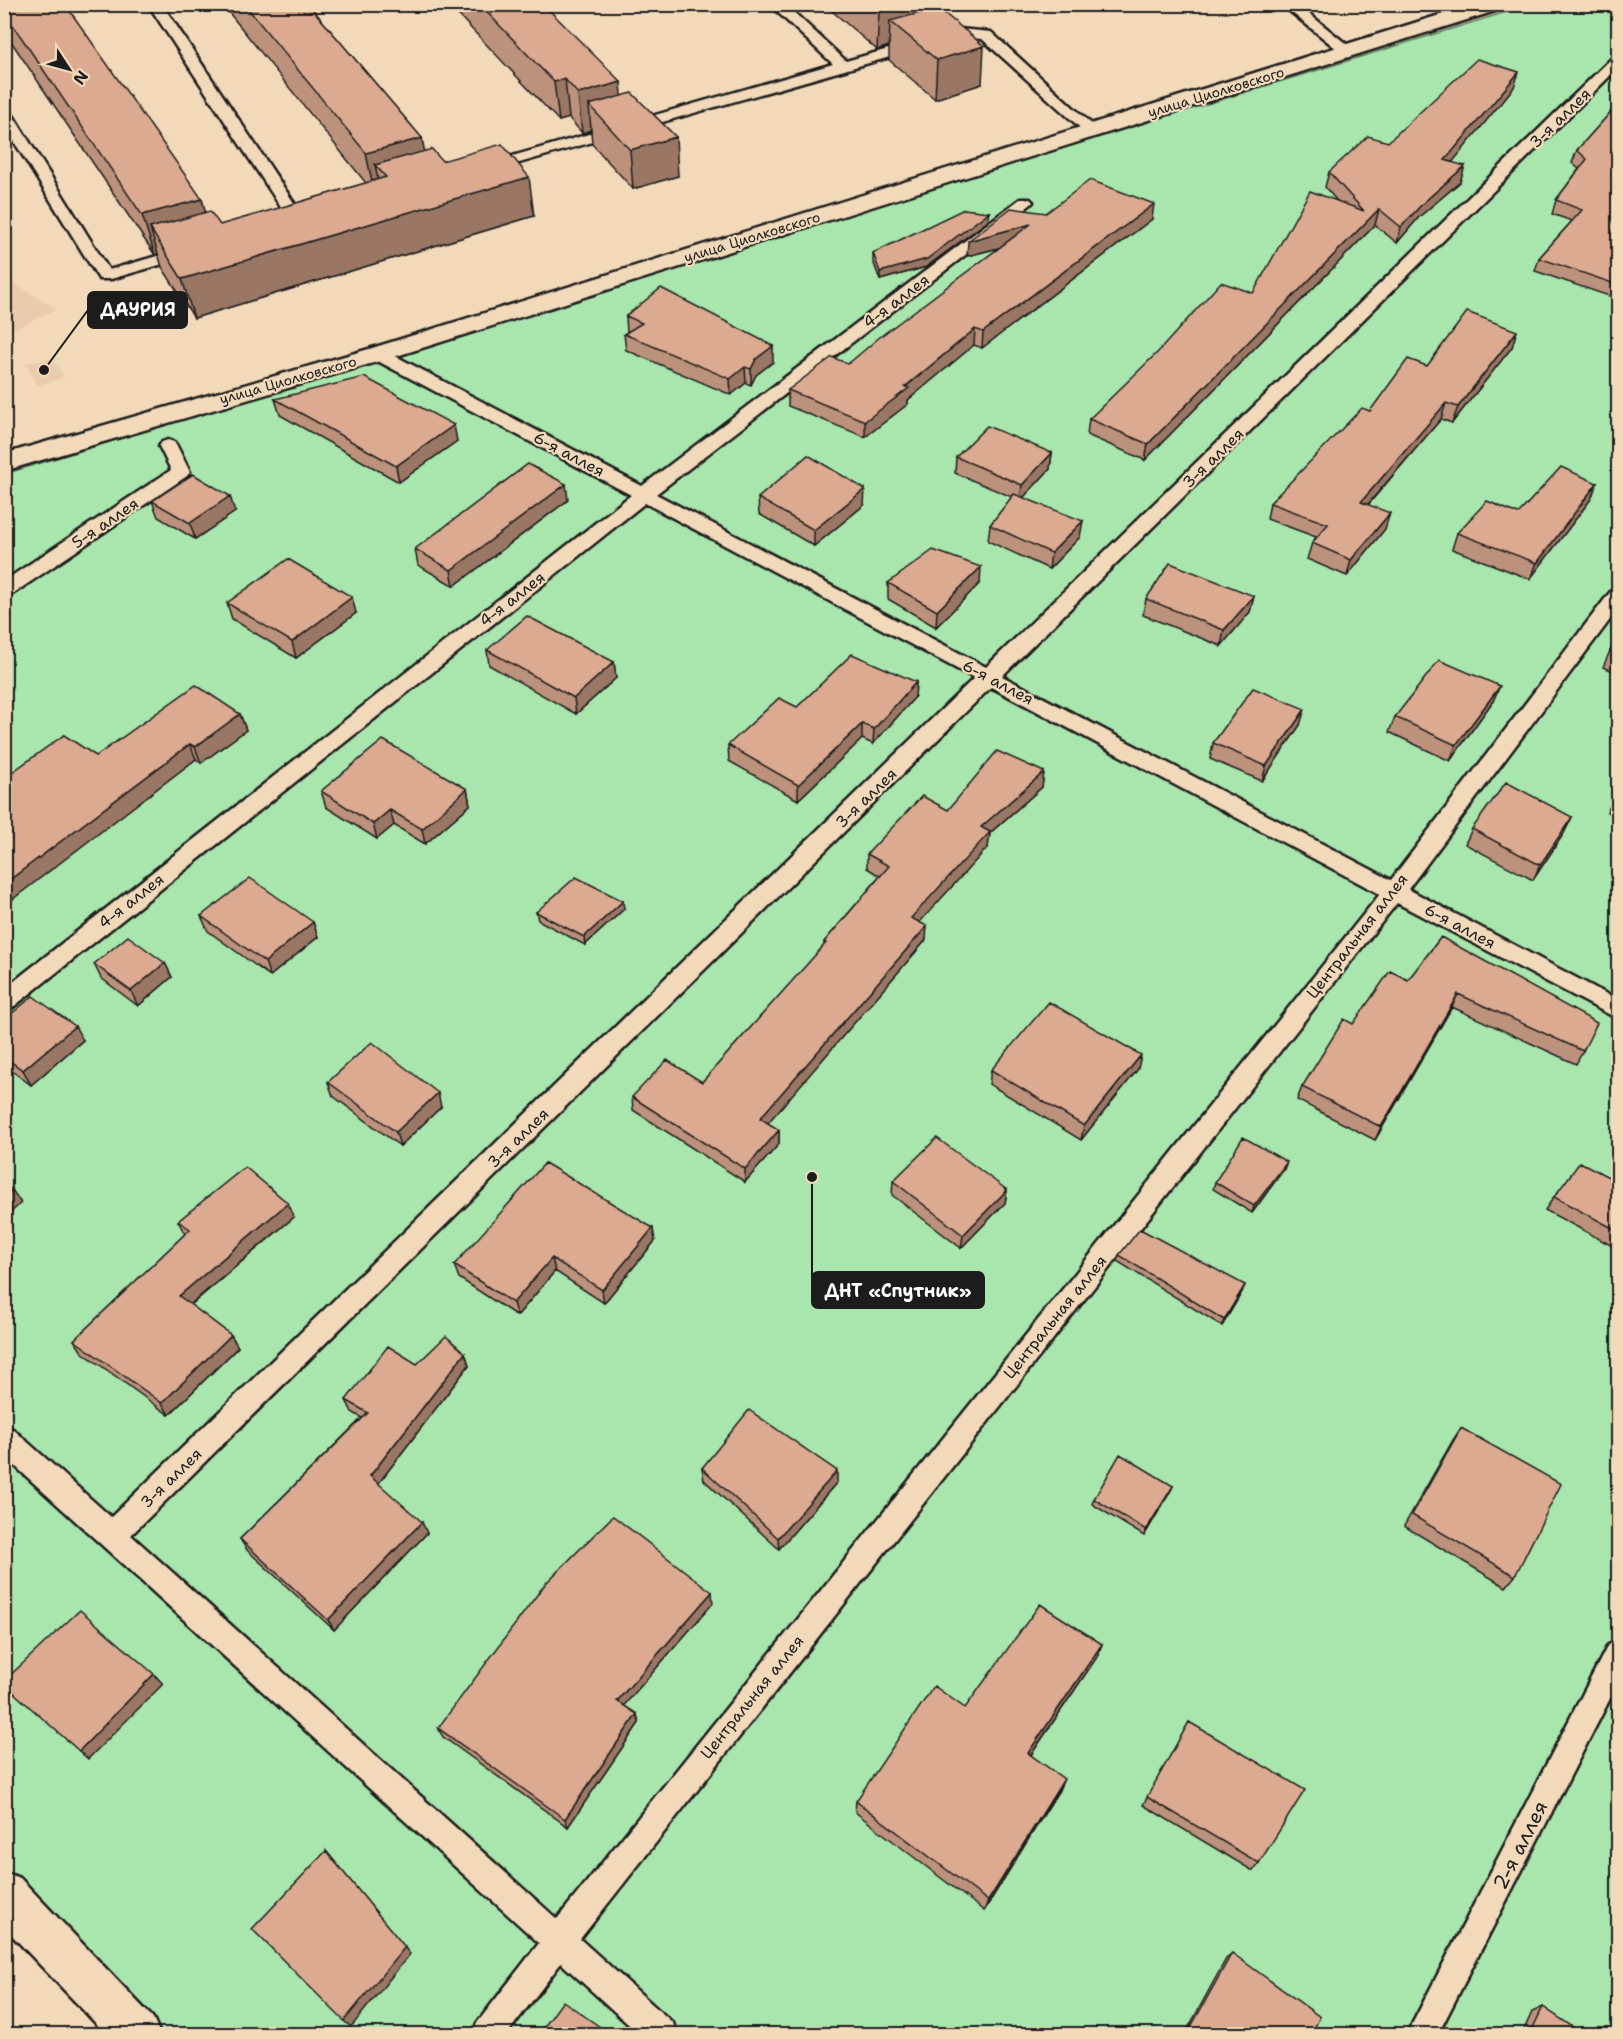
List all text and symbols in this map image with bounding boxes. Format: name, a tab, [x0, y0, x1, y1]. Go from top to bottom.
north arrow	[39, 39, 99, 99]
street label: улица Циолковского	[1146, 63, 1286, 121]
text: N	[69, 66, 93, 89]
street label: 3-я аллея	[1525, 83, 1595, 153]
street label: улица Циолковского	[682, 208, 822, 266]
street label: 4-я аллея	[859, 269, 933, 333]
callout: ДАУРИЯ	[88, 292, 187, 328]
text: ДАУРИЯ	[100, 298, 176, 322]
street label: улица Циолковского	[217, 352, 359, 408]
street label: 3-я аллея	[1178, 423, 1248, 493]
street label: 6-я аллея	[530, 427, 608, 481]
street label: 5-я аллея	[67, 493, 143, 553]
street label: 4-я аллея	[475, 567, 549, 631]
street label: 6-я аллея	[959, 655, 1037, 709]
street label: 3-я аллея	[831, 763, 901, 833]
street label: 4-я аллея	[94, 869, 168, 933]
street label: Центральная аллея	[1302, 869, 1412, 1003]
street label: 6-я аллея	[1421, 899, 1499, 953]
street label: 3-я аллея	[483, 1103, 553, 1173]
street label: Центральная аллея	[999, 1251, 1111, 1383]
callout: ДНТ «Спутник»	[812, 1272, 984, 1308]
text: ДНТ «Спутник»	[824, 1279, 972, 1303]
street label: 3-я аллея	[136, 1443, 206, 1513]
street label: Центральная аллея	[696, 1631, 808, 1763]
street label: 2-я аллея	[1487, 1796, 1553, 1894]

